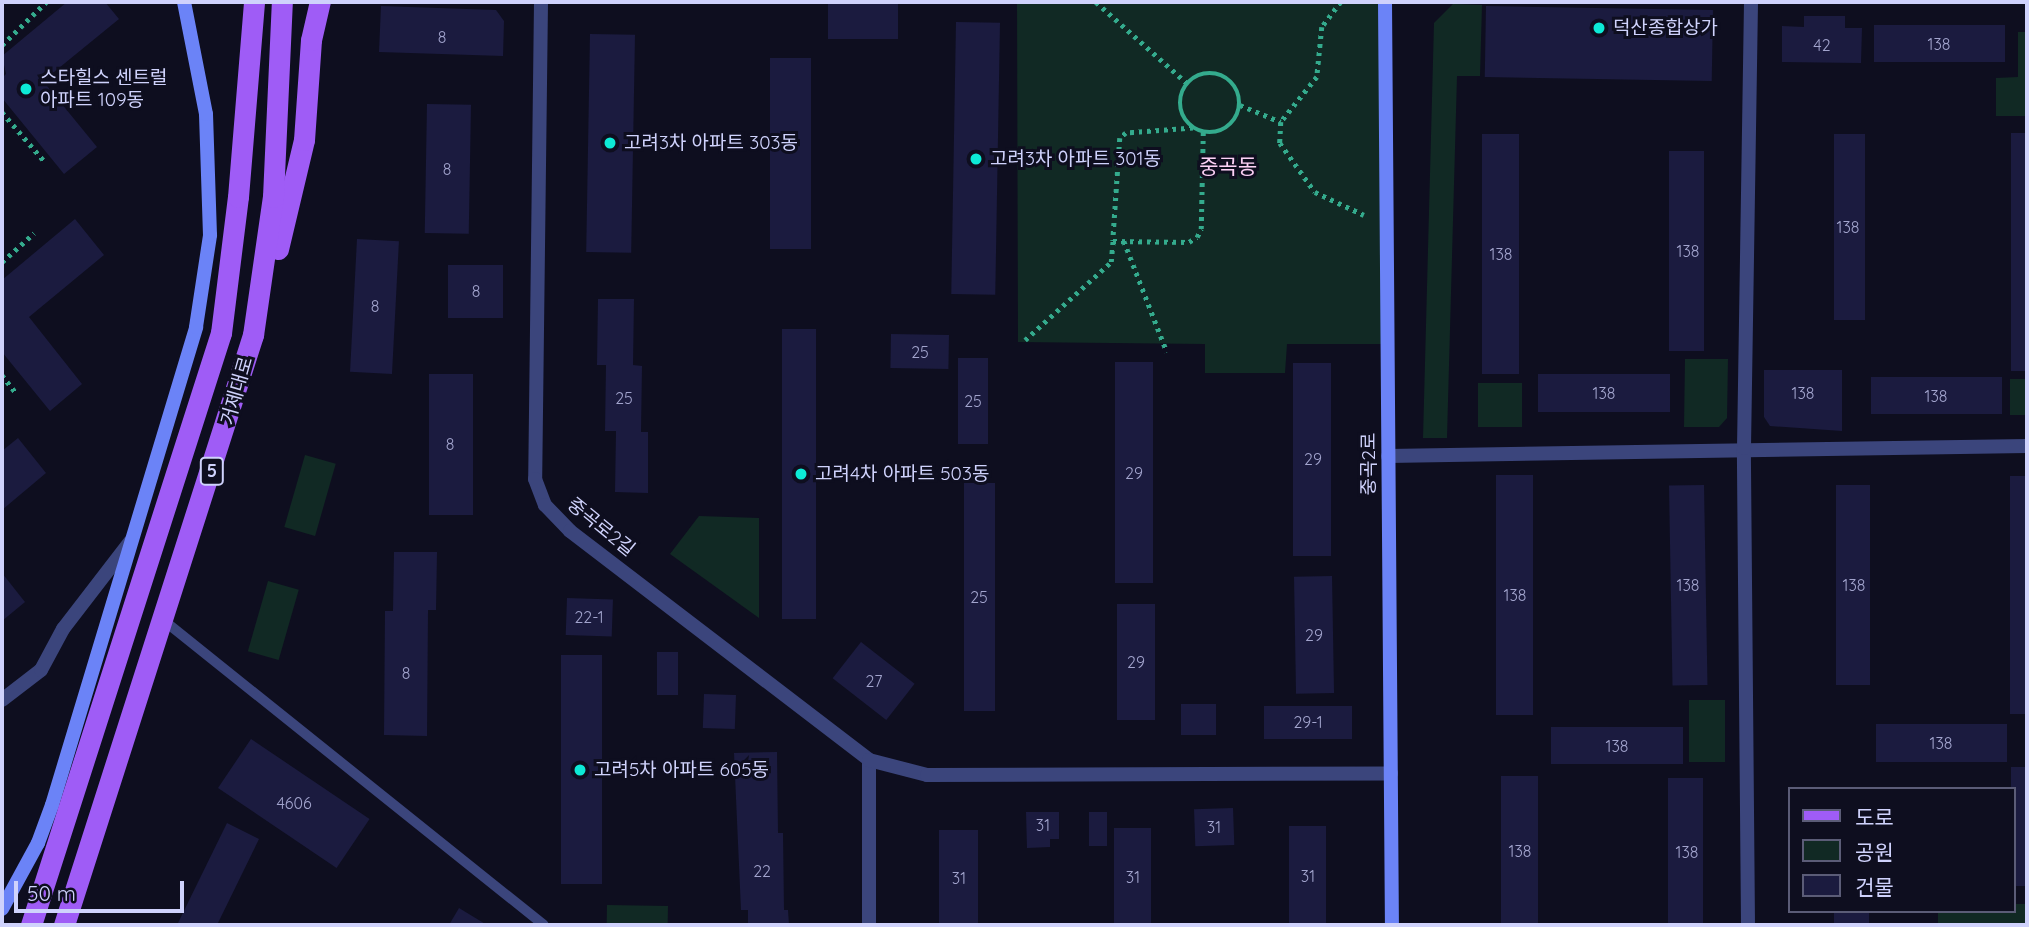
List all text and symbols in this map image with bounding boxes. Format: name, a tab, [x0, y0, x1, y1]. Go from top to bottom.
place label: 덕산종합상가	[1613, 17, 1718, 39]
marker: 덕산종합상가	[1591, 20, 1607, 36]
house number: 8	[438, 27, 446, 47]
house number: 138	[1928, 34, 1950, 54]
house number: 42	[1813, 35, 1831, 55]
place label: 스타힐스 센트럴 아파트 109동	[40, 67, 168, 111]
marker: 스타힐스 센트럴 아파트 109동	[18, 81, 34, 97]
place label: 고려3차 아파트 303동	[624, 132, 798, 154]
marker: 고려3차 아파트 303동	[602, 135, 618, 151]
place label: 고려3차 아파트 301동	[990, 148, 1161, 170]
marker: 고려3차 아파트 301동	[968, 151, 984, 167]
district label: 중곡동	[1199, 153, 1257, 179]
house number: 8	[443, 159, 451, 179]
house number: 138	[1837, 217, 1859, 237]
house number: 138	[1677, 241, 1699, 261]
house number: 138	[1490, 244, 1512, 264]
house number: 8	[472, 281, 480, 301]
house number: 8	[371, 296, 379, 316]
house number: 25	[911, 342, 929, 362]
street label: 거제대로	[216, 354, 258, 428]
house number: 138	[1593, 383, 1615, 403]
house number: 138	[1792, 383, 1814, 403]
house number: 138	[1925, 386, 1947, 406]
house number: 25	[615, 388, 633, 408]
house number: 25	[964, 391, 982, 411]
street label: 중곡2로	[1358, 433, 1380, 495]
house number: 8	[446, 434, 454, 454]
house number: 29	[1304, 449, 1322, 469]
road number: 5	[200, 457, 224, 486]
place label: 고려4차 아파트 503동	[815, 463, 989, 485]
house number: 29	[1125, 463, 1143, 483]
marker: 고려4차 아파트 503동	[793, 466, 809, 482]
street label: 중곡로2길	[563, 493, 639, 561]
house number: 138	[1677, 575, 1699, 595]
house number: 138	[1843, 575, 1865, 595]
house number: 138	[1504, 585, 1526, 605]
house number: 25	[970, 587, 988, 607]
house number: 22-1	[574, 607, 604, 627]
house number: 29	[1305, 625, 1323, 645]
house number: 29	[1127, 652, 1145, 672]
house number: 8	[402, 663, 410, 683]
house number: 27	[866, 671, 882, 691]
house number: 29-1	[1293, 712, 1323, 732]
house number: 138	[1930, 733, 1952, 753]
house number: 138	[1606, 736, 1628, 756]
place label: 고려5차 아파트 605동	[594, 759, 769, 781]
marker: 고려5차 아파트 605동	[572, 762, 588, 778]
legend	[1787, 787, 2015, 913]
house number: 4606	[276, 793, 312, 813]
text: 도로	[1855, 804, 1894, 830]
house number: 31	[1036, 815, 1050, 835]
house number: 31	[1207, 817, 1221, 837]
text: 공원	[1855, 839, 1894, 865]
house number: 138	[1509, 841, 1531, 861]
house number: 138	[1676, 842, 1698, 862]
house number: 22	[753, 861, 771, 881]
house number: 31	[1301, 866, 1315, 886]
scale bar	[18, 867, 187, 911]
house number: 31	[1126, 867, 1140, 887]
house number: 31	[952, 868, 966, 888]
text: 건물	[1855, 874, 1894, 900]
text: 50 m	[27, 880, 76, 906]

